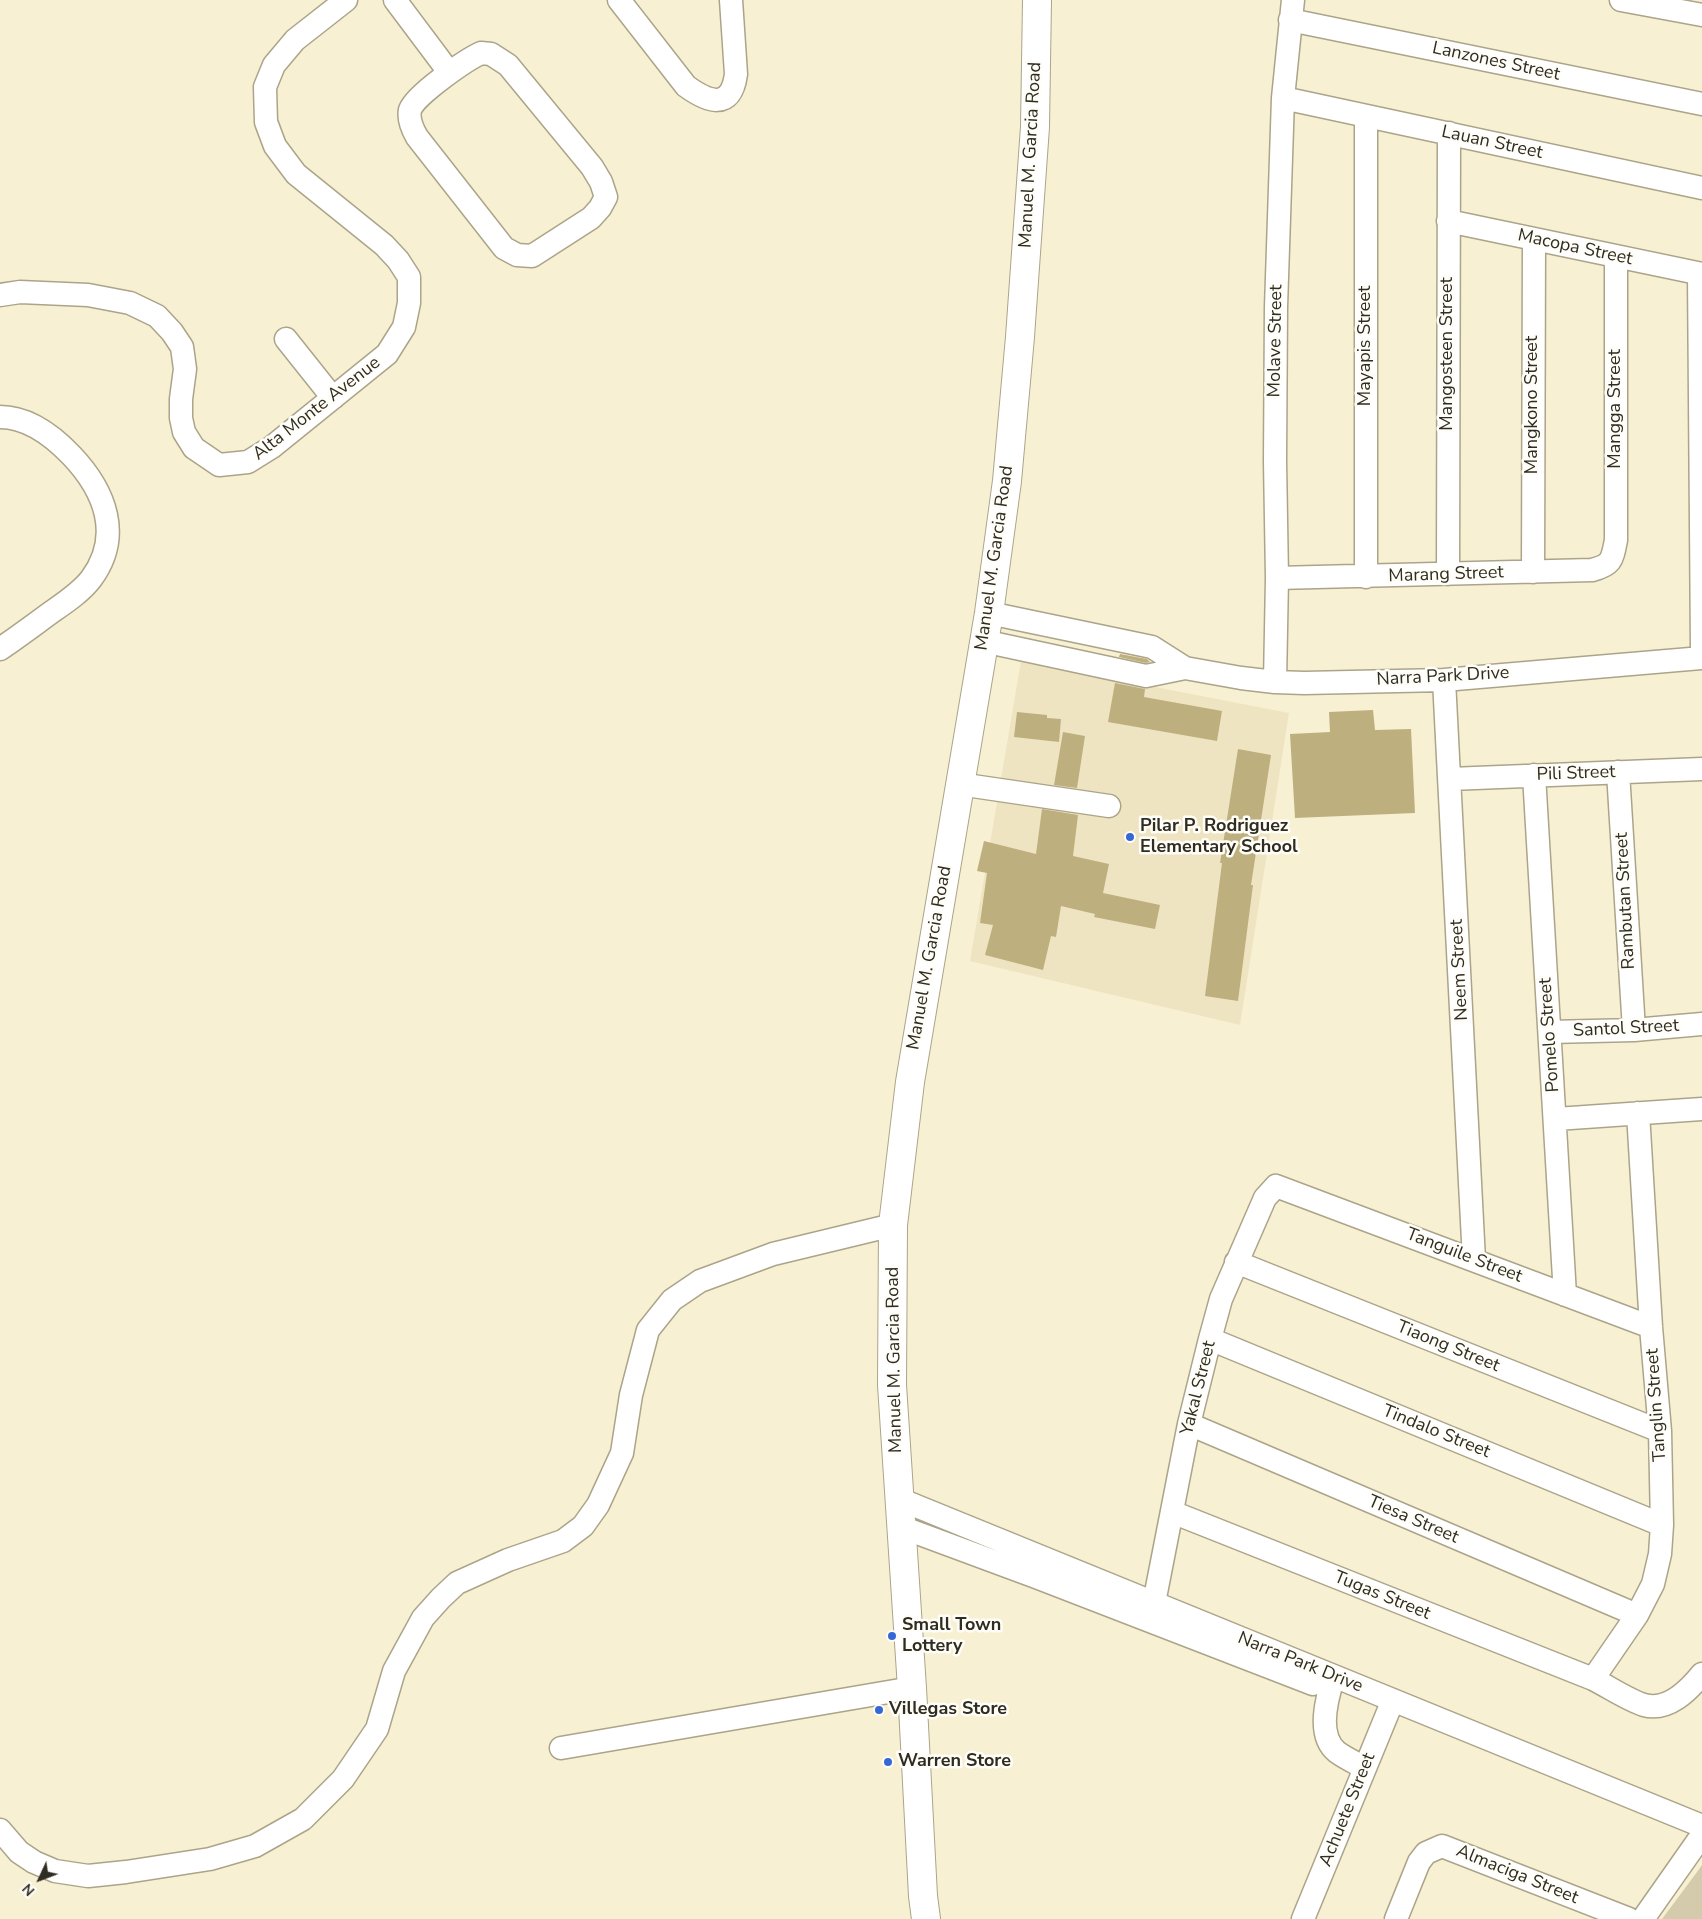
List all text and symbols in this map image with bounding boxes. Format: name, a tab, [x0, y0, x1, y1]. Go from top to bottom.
street label: Lanzones Street	[1430, 38, 1562, 86]
street label: Manuel M. Garcia Road	[1015, 61, 1047, 249]
street label: Lauan Street	[1439, 122, 1545, 164]
street label: Macopa Street	[1516, 225, 1634, 271]
street label: Mangosteen Street	[1437, 277, 1459, 431]
street label: Molave Street	[1264, 285, 1288, 397]
street label: Mayapis Street	[1355, 286, 1377, 406]
street label: Mangkono Street	[1522, 336, 1544, 474]
street label: Mangga Street	[1605, 349, 1627, 469]
street label: Alta Monte Avenue	[249, 352, 385, 466]
street label: Manuel M. Garcia Road	[971, 464, 1019, 652]
street label: Marang Street	[1388, 562, 1504, 588]
street label: Narra Park Drive	[1376, 663, 1510, 691]
street label: Pili Street	[1536, 762, 1616, 786]
place label: Pilar P. Rodriguez Elementary School	[1140, 816, 1298, 859]
marker: Pilar P. Rodriguez Elementary School	[1124, 831, 1136, 843]
street label: Rambutan Street	[1612, 832, 1640, 970]
street label: Manuel M. Garcia Road	[903, 864, 957, 1052]
street label: Neem Street	[1447, 919, 1473, 1021]
street label: Pomelo Street	[1535, 977, 1565, 1093]
street label: Santol Street	[1572, 1015, 1680, 1043]
street label: Tanguile Street	[1403, 1224, 1525, 1288]
street label: Manuel M. Garcia Road	[883, 1267, 907, 1453]
street label: Tiaong Street	[1393, 1317, 1503, 1377]
street label: Yakal Street	[1177, 1339, 1221, 1437]
street label: Tanglin Street	[1642, 1348, 1672, 1462]
street label: Tindalo Street	[1379, 1401, 1493, 1463]
street label: Tiesa Street	[1364, 1491, 1462, 1549]
street label: Tugas Street	[1331, 1567, 1433, 1625]
place label: Small Town Lottery	[902, 1615, 1001, 1658]
street label: Narra Park Drive	[1234, 1628, 1366, 1698]
marker: Small Town Lottery	[886, 1630, 898, 1642]
place label: Villegas Store	[889, 1699, 1007, 1721]
marker: Villegas Store	[873, 1704, 885, 1716]
street label: Achuete Street	[1315, 1750, 1381, 1870]
place label: Warren Store	[898, 1751, 1011, 1773]
marker: Warren Store	[882, 1756, 894, 1768]
street label: Almaciga Street	[1453, 1841, 1581, 1909]
north arrow	[15, 1854, 65, 1904]
text: N	[18, 1879, 39, 1900]

